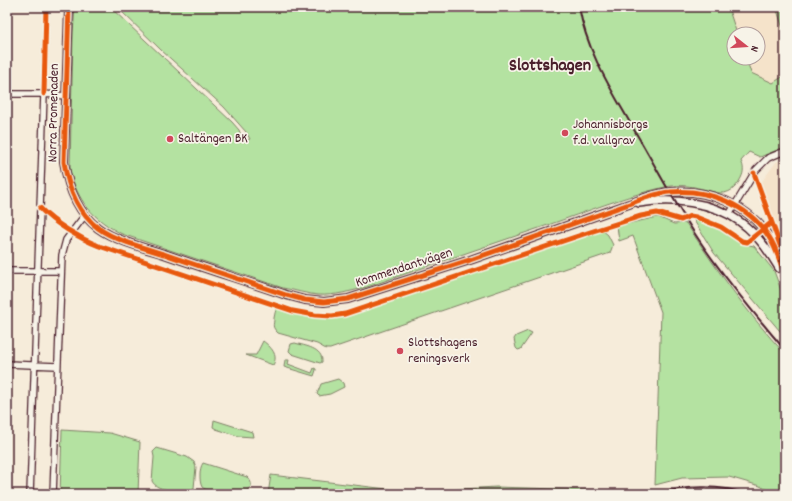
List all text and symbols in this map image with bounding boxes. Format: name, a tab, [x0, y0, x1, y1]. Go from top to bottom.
north arrow	[726, 26, 766, 66]
text: N	[745, 43, 762, 54]
district label: Slottshagen	[509, 54, 591, 79]
street label: Norra Promenaden	[43, 63, 65, 163]
place label: Johannisborgs f.d. vallgrav	[573, 115, 648, 151]
marker: Johannisborgs f.d. vallgrav	[560, 128, 570, 138]
place label: Saltängen BK	[178, 129, 248, 149]
marker: Saltängen BK	[165, 134, 175, 144]
street label: Kommendantvägen	[353, 243, 455, 293]
place label: Slottshagens reningsverk	[408, 333, 478, 369]
marker: Slottshagens reningsverk	[395, 346, 405, 356]

